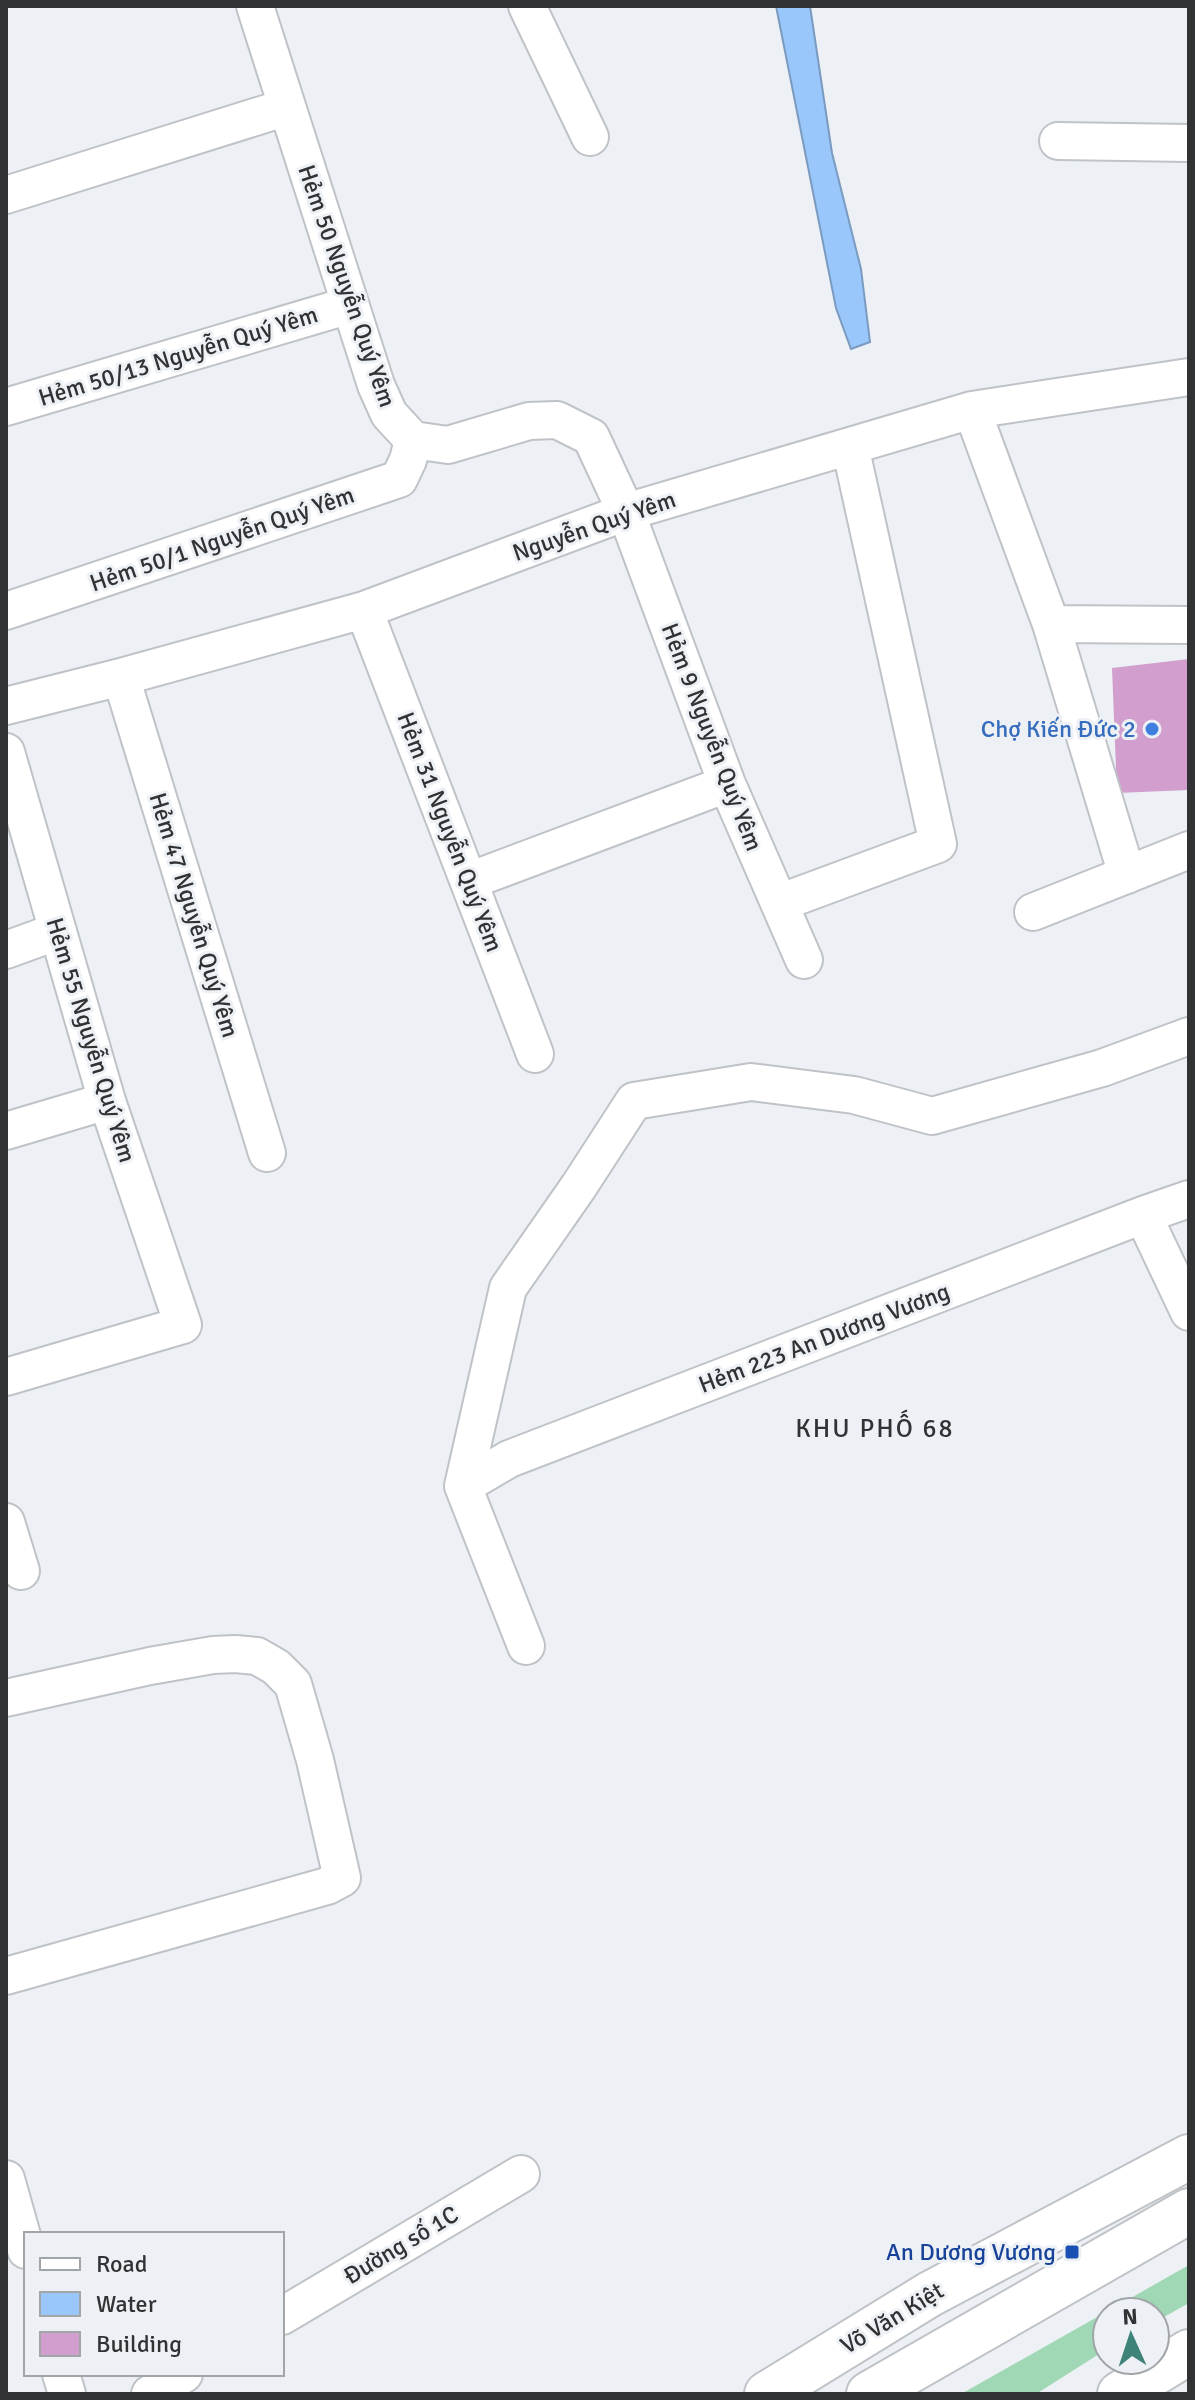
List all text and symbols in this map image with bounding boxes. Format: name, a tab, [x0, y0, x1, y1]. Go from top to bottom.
street label: Hẻm 50 Nguyễn Quý Yêm	[291, 161, 403, 411]
street label: Hẻm 50/13 Nguyễn Quý Yêm	[35, 299, 321, 413]
street label: Hẻm 50/1 Nguyễn Quý Yêm	[86, 480, 358, 598]
street label: Nguyễn Quý Yêm	[508, 484, 680, 568]
street label: Hẻm 9 Nguyễn Quý Yêm	[655, 619, 769, 855]
street label: Hẻm 31 Nguyễn Quý Yêm	[390, 708, 510, 956]
place label: Chợ Kiến Đức 2	[981, 714, 1136, 744]
marker: Chợ Kiến Đức 2	[1143, 720, 1161, 738]
street label: Hẻm 47 Nguyễn Quý Yêm	[142, 789, 246, 1041]
street label: Hẻm 55 Nguyễn Quý Yêm	[39, 914, 143, 1166]
street label: Hẻm 223 An Dương Vương	[694, 1276, 954, 1400]
district label: KHU PHỐ 68	[795, 1409, 955, 1445]
street label: Đường số 1C	[338, 2199, 464, 2291]
legend	[24, 2232, 284, 2376]
place label: An Dương Vương	[886, 2237, 1056, 2267]
marker: An Dương Vương	[1063, 2243, 1081, 2261]
text: Road	[96, 2249, 147, 2279]
street label: Võ Văn Kiệt	[835, 2275, 949, 2361]
text: Water	[96, 2289, 157, 2319]
north arrow	[1091, 2296, 1171, 2376]
text: N	[1122, 2303, 1138, 2330]
text: Building	[96, 2329, 182, 2359]

